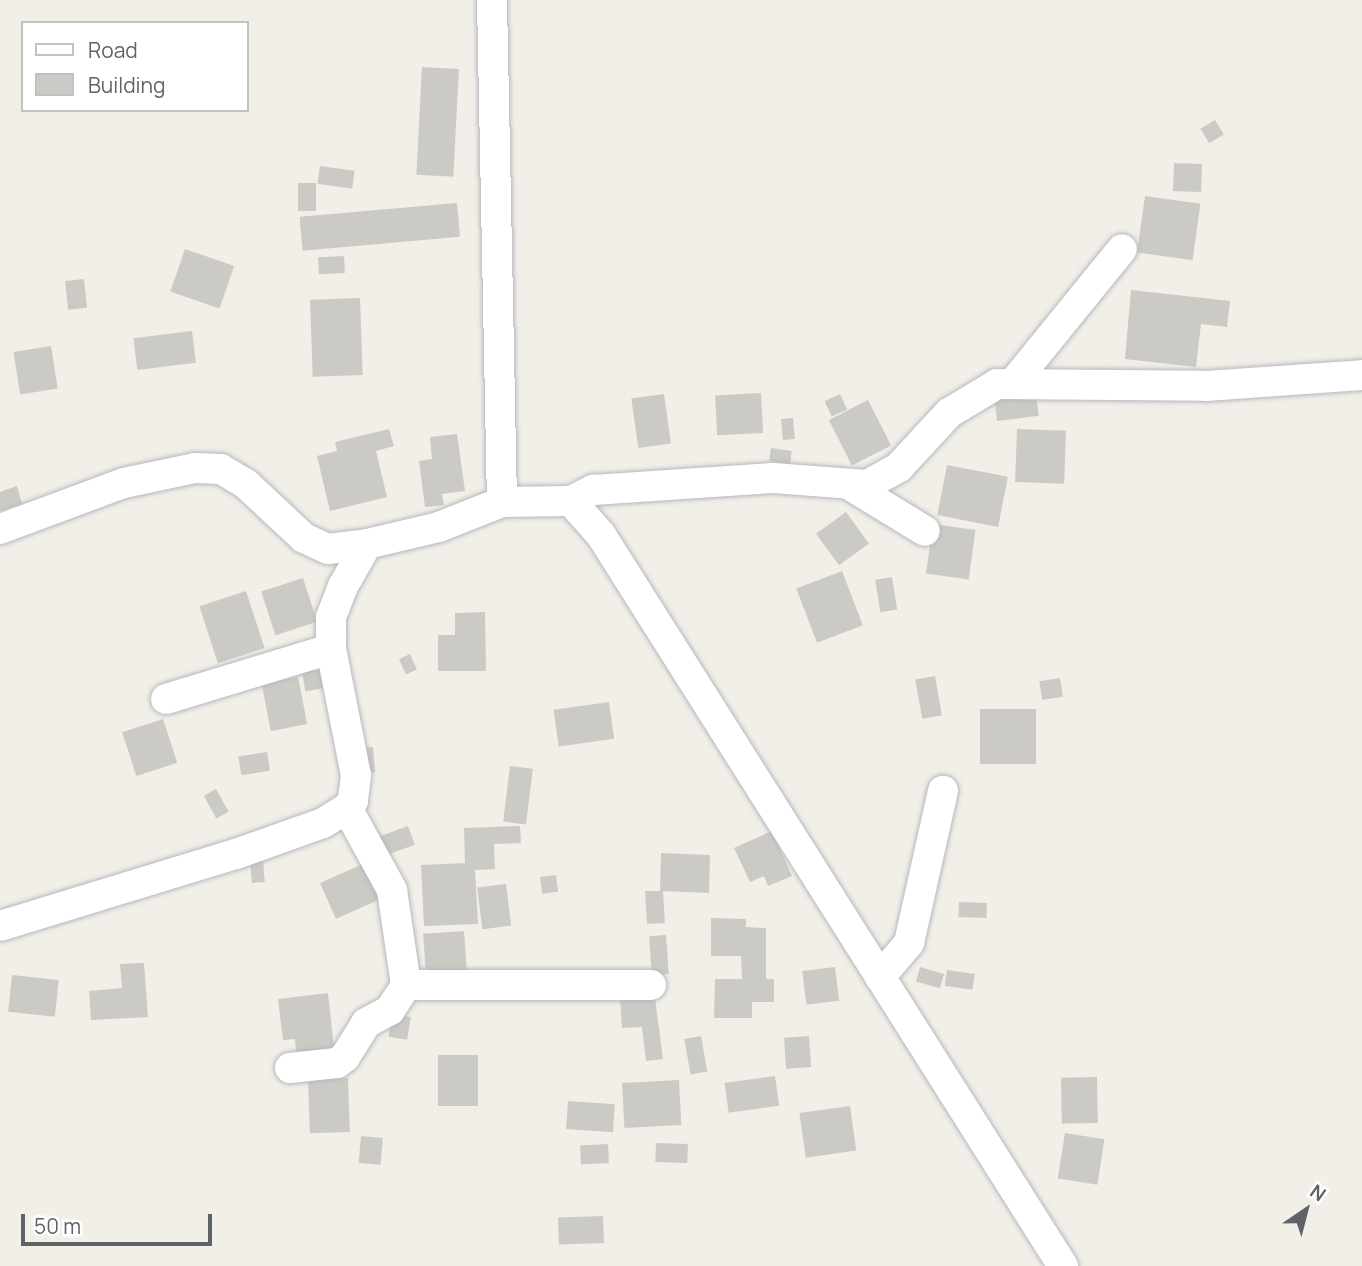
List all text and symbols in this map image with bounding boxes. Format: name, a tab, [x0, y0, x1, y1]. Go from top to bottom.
legend	[21, 21, 248, 112]
text: Road	[88, 36, 138, 64]
text: Building	[88, 71, 165, 99]
north arrow	[1271, 1175, 1341, 1245]
text: N	[1305, 1178, 1331, 1207]
scale bar	[24, 1200, 215, 1244]
text: 50 m	[34, 1212, 81, 1240]

